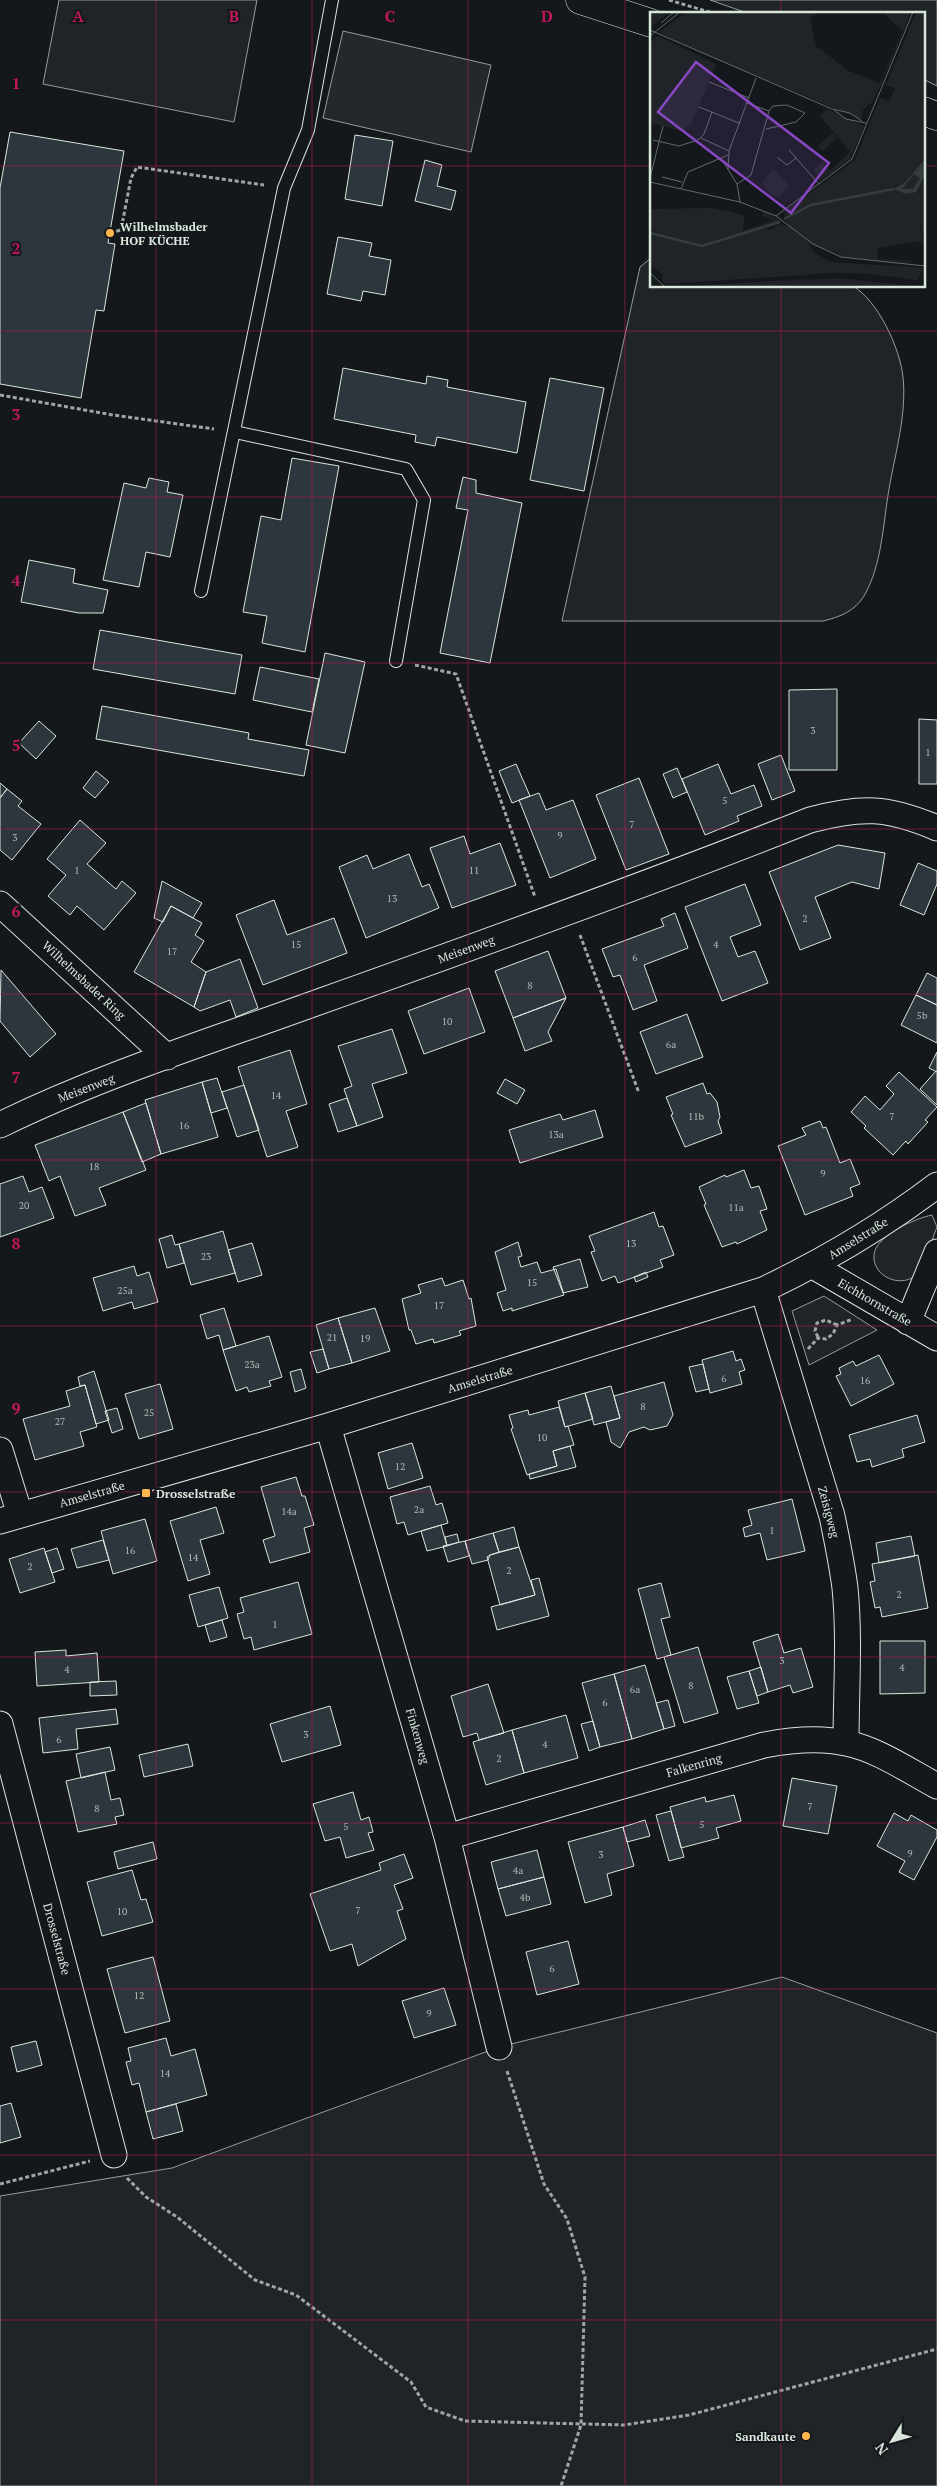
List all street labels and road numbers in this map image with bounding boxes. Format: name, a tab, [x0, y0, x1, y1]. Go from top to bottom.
street label: Meisenweg	[436, 932, 497, 966]
street label: Wilhelmsbader Ring	[39, 938, 129, 1023]
street label: Meisenweg	[56, 1070, 117, 1106]
street label: Amselstraße	[825, 1214, 891, 1262]
street label: Eichhornstraße	[835, 1275, 915, 1329]
street label: Amselstraße	[446, 1362, 514, 1396]
street label: Amselstraße	[58, 1478, 126, 1510]
street label: Zeisigweg	[815, 1485, 843, 1540]
street label: Finkenweg	[403, 1706, 433, 1766]
street label: Falkenring	[664, 1750, 724, 1780]
street label: Drosselstraße	[40, 1901, 74, 1977]

